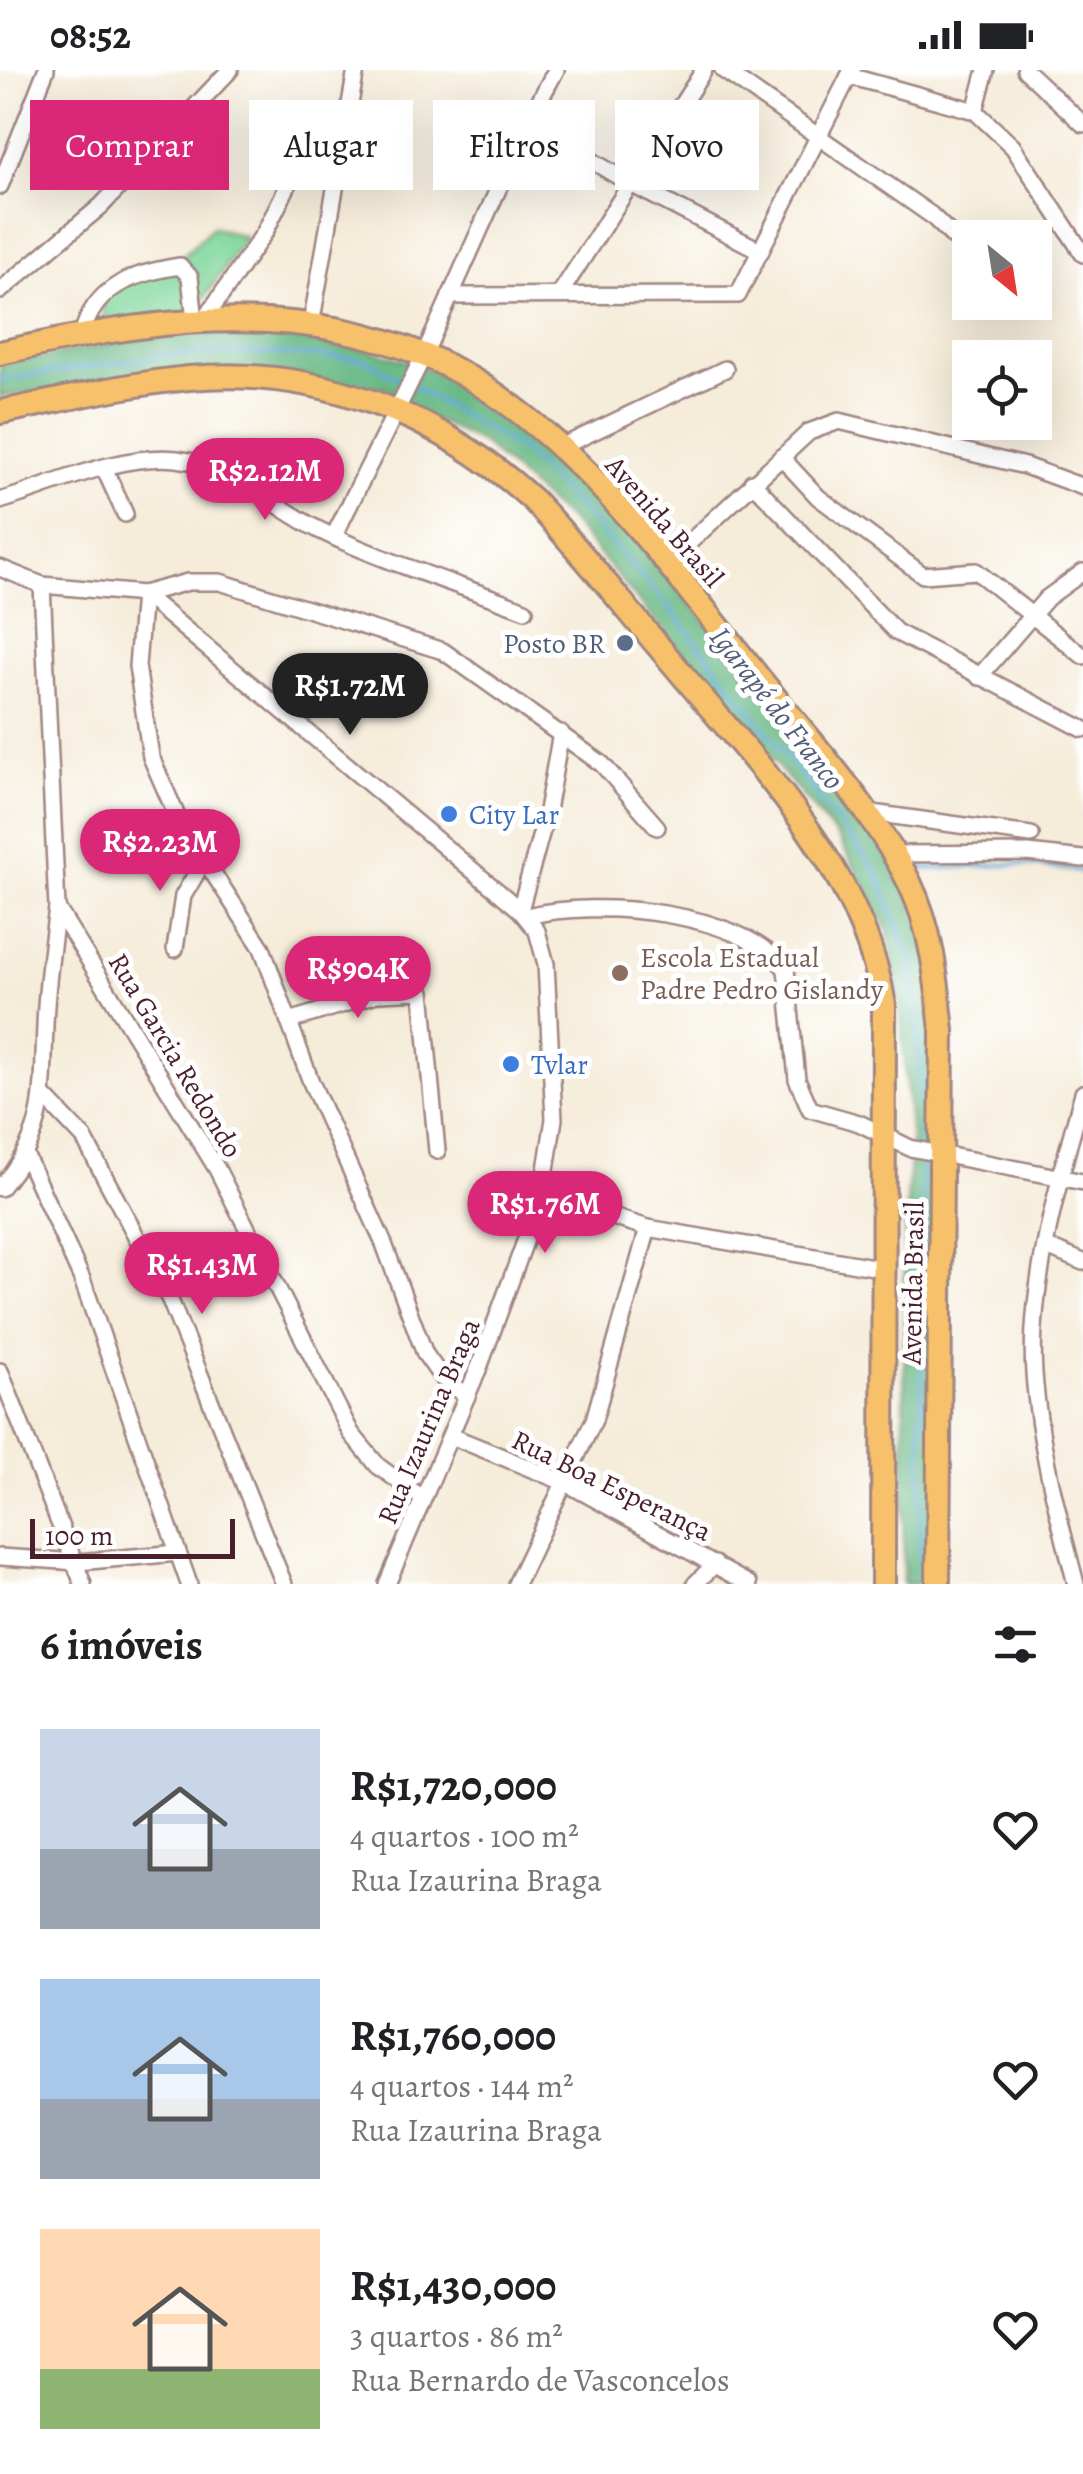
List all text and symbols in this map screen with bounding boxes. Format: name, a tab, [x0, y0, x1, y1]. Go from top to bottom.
text: 08:52	[50, 9, 131, 61]
chip: Comprar	[30, 100, 229, 190]
chip: Alugar	[249, 100, 413, 190]
chip: Filtros	[433, 100, 595, 190]
chip: Novo	[615, 100, 759, 190]
north arrow	[952, 220, 1052, 320]
map controls	[952, 220, 1052, 440]
button: locate	[952, 340, 1052, 440]
pin: R$2.12M	[173, 438, 357, 523]
street label: Avenida Brasil	[596, 447, 732, 596]
text: R$2.12M	[208, 448, 322, 492]
water label: Igarapé do Franco	[701, 618, 853, 798]
place label: Posto BR	[503, 625, 605, 663]
marker: Posto BR	[614, 632, 636, 654]
pin: R$1.72M	[258, 653, 442, 738]
text: R$1.72M	[294, 663, 406, 707]
place label: City Lar	[469, 796, 559, 834]
marker: City Lar	[438, 803, 460, 825]
pin: R$2.23M	[68, 809, 252, 894]
text: R$2.23M	[102, 819, 218, 863]
pin: R$904K	[277, 936, 439, 1021]
place label: Escola Estadual Padre Pedro Gislandy	[640, 939, 884, 1009]
street label: Rua Garcia Redondo	[99, 946, 251, 1165]
text: R$904K	[307, 946, 409, 990]
marker: Escola Estadual Padre Pedro Gislandy	[609, 962, 631, 984]
place label: Tvlar	[531, 1046, 588, 1084]
marker: Tvlar	[500, 1053, 522, 1075]
pin: R$1.76M	[453, 1171, 637, 1256]
text: R$1.76M	[489, 1181, 601, 1225]
street label: Avenida Brasil	[893, 1201, 933, 1366]
pin: R$1.43M	[110, 1232, 294, 1317]
text: R$1.43M	[146, 1242, 258, 1286]
street label: Rua Izaurina Braga	[368, 1313, 489, 1530]
street label: Rua Boa Esperança	[505, 1421, 718, 1551]
scale bar	[30, 1514, 235, 1558]
text: 100 m	[45, 1517, 113, 1555]
text: 6 imóveis	[40, 1616, 203, 1673]
icon: filters	[988, 1617, 1043, 1672]
text: R$1,720,000	[350, 1757, 557, 1814]
icon: home	[120, 1769, 240, 1889]
icon: heart	[988, 1802, 1043, 1857]
text: 4 quartos · 100 m²	[350, 1814, 579, 1858]
text: Rua Izaurina Braga	[350, 1858, 602, 1902]
text: R$1,760,000	[350, 2007, 556, 2064]
icon: home	[120, 2019, 240, 2139]
icon: heart	[988, 2052, 1043, 2107]
text: 4 quartos · 144 m²	[350, 2064, 574, 2108]
text: Rua Izaurina Braga	[350, 2108, 602, 2152]
text: R$1,430,000	[350, 2257, 556, 2314]
icon: home	[120, 2269, 240, 2389]
icon: heart	[988, 2302, 1043, 2357]
text: 3 quartos · 86 m²	[350, 2314, 563, 2358]
text: Rua Bernardo de Vasconcelos	[350, 2358, 730, 2402]

